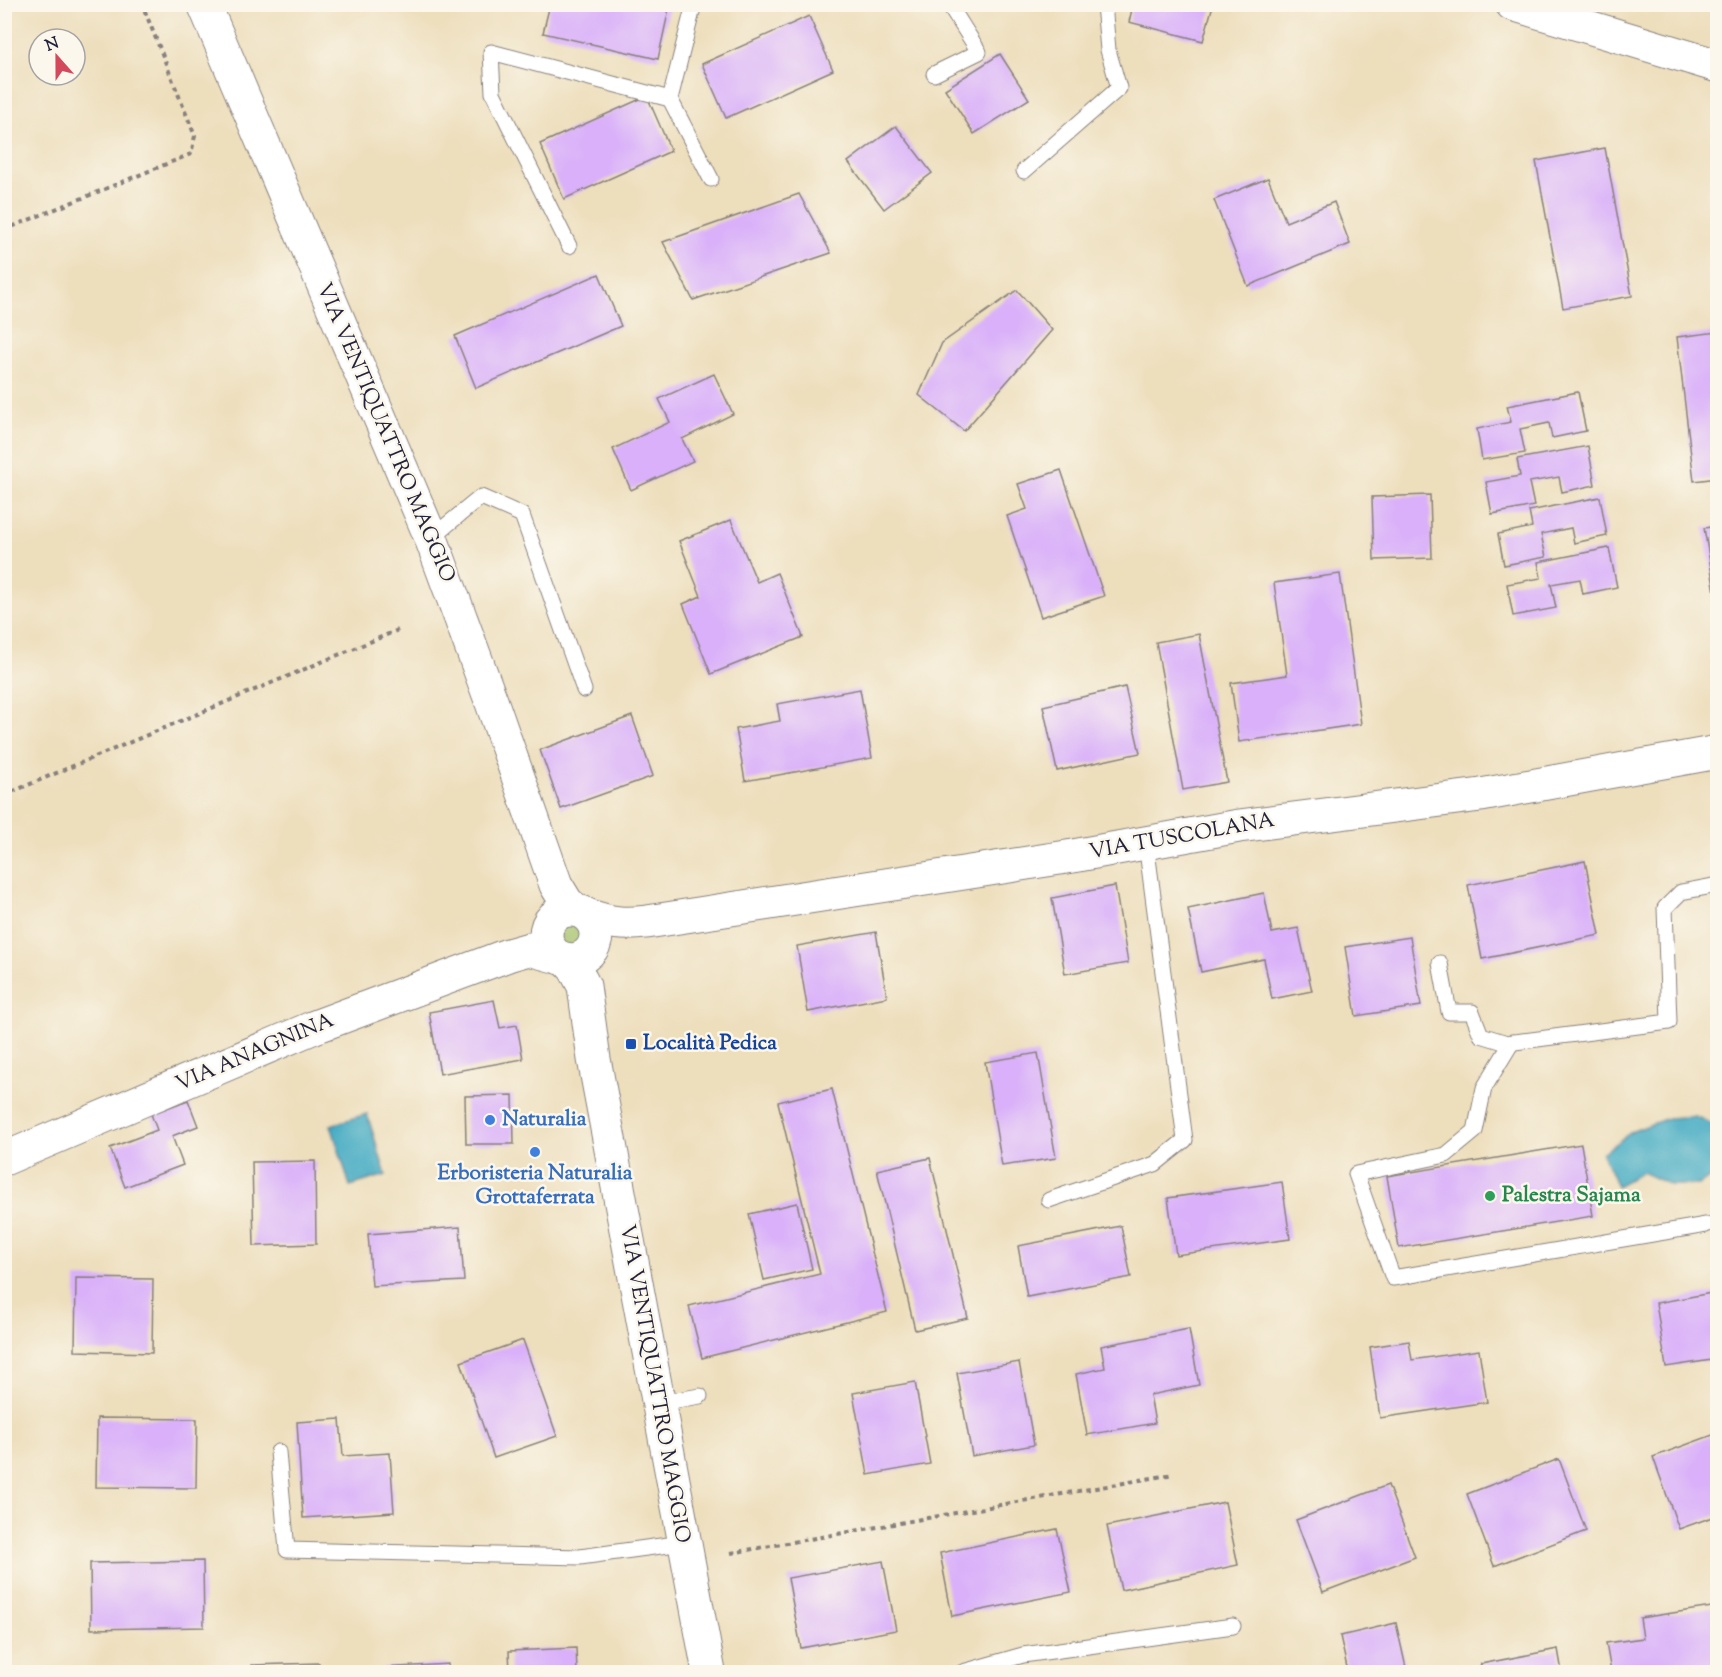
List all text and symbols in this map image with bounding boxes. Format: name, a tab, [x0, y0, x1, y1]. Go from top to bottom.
north arrow	[27, 27, 87, 87]
text: N	[42, 32, 63, 58]
street label: VIA VENTIQUATTRO MAGGIO	[308, 278, 462, 588]
street label: VIA TUSCOLANA	[1087, 806, 1277, 868]
street label: VIA ANAGNINA	[171, 1006, 339, 1100]
place label: Località Pedica	[643, 1029, 777, 1059]
marker: Località Pedica	[624, 1037, 638, 1051]
place label: Naturalia	[502, 1105, 587, 1135]
marker: Naturalia	[483, 1113, 497, 1127]
marker: Erboristeria Naturalia Grottaferrata	[528, 1145, 542, 1159]
place label: Erboristeria Naturalia Grottaferrata	[438, 1159, 633, 1213]
place label: Palestra Sajama	[1502, 1181, 1641, 1211]
marker: Palestra Sajama	[1483, 1189, 1497, 1203]
street label: VIA VENTIQUATTRO MAGGIO	[611, 1222, 697, 1546]

